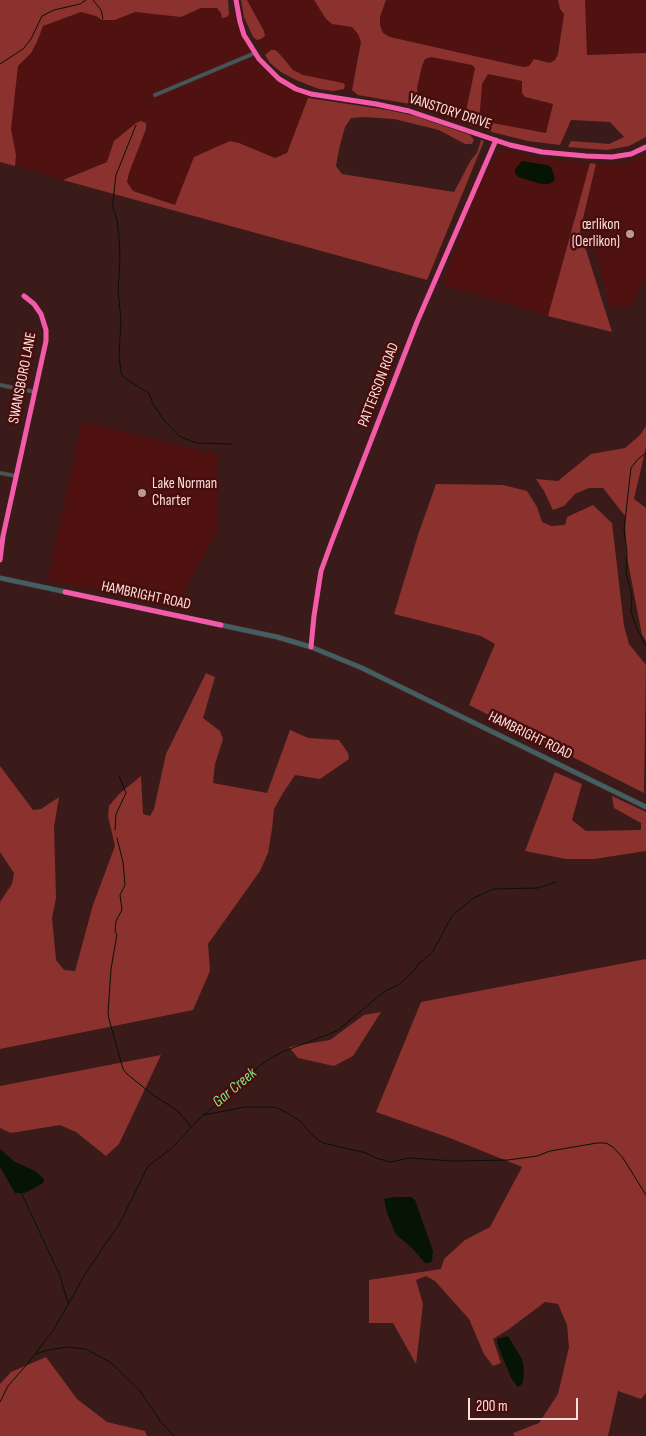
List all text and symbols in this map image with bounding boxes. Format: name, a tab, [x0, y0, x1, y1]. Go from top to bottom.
street label: VANSTORY DRIVE	[407, 90, 493, 134]
place label: œrlikon (Oerlikon)	[572, 216, 620, 251]
marker: œrlikon (Oerlikon)	[624, 228, 636, 240]
street label: SWANSBORO LANE	[5, 331, 41, 425]
street label: PATTERSON ROAD	[355, 340, 403, 430]
place label: Lake Norman Charter	[152, 475, 217, 510]
marker: Lake Norman Charter	[136, 487, 148, 499]
street label: HAMBRIGHT ROAD	[100, 578, 192, 614]
street label: HAMBRIGHT ROAD	[485, 708, 575, 764]
water label: Gar Creek	[209, 1064, 261, 1112]
scale bar	[471, 1388, 581, 1420]
text: 200 m	[476, 1397, 508, 1416]

